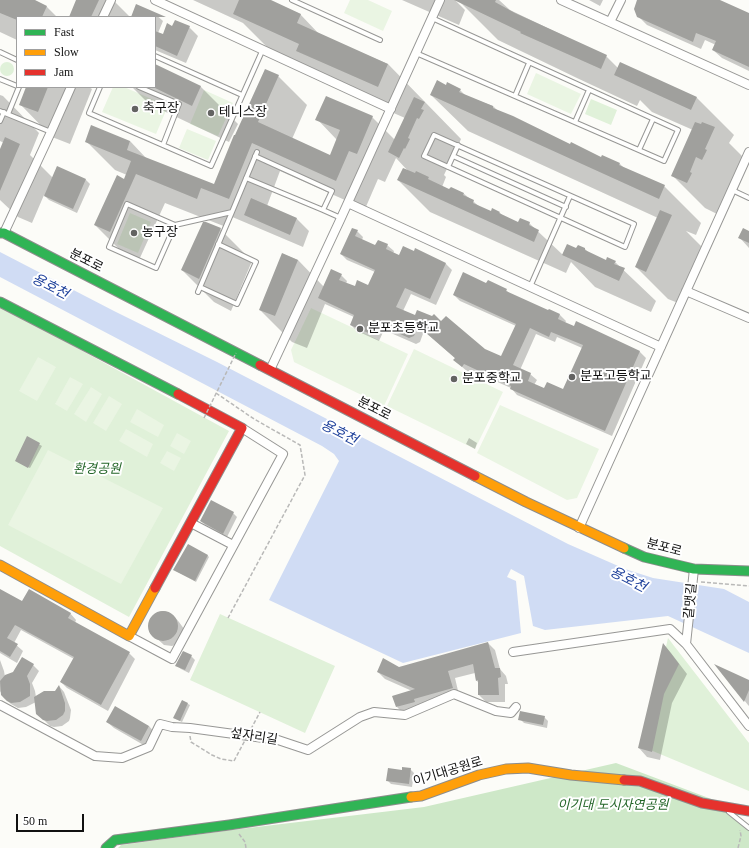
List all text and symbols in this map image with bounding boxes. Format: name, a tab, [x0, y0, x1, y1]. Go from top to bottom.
legend	[16, 16, 156, 88]
text: Fast	[54, 25, 74, 39]
text: Slow	[54, 45, 79, 59]
text: Jam	[54, 65, 73, 79]
place label: 축구장	[143, 101, 179, 117]
marker: 축구장	[130, 104, 140, 114]
place label: 테니스장	[219, 105, 267, 121]
marker: 테니스장	[206, 108, 216, 118]
place label: 농구장	[142, 225, 178, 241]
marker: 농구장	[129, 228, 139, 238]
street label: 분포로	[66, 246, 106, 276]
water label: 용호천	[29, 271, 71, 303]
place label: 분포초등학교	[368, 321, 440, 337]
marker: 분포초등학교	[355, 324, 365, 334]
place label: 분포고등학교	[580, 369, 652, 385]
place label: 분포중학교	[462, 371, 522, 387]
marker: 분포고등학교	[567, 372, 577, 382]
marker: 분포중학교	[449, 374, 459, 384]
street label: 분포로	[354, 394, 394, 424]
water label: 용호천	[318, 417, 360, 449]
park label: 환경공원	[73, 462, 121, 478]
street label: 분포로	[645, 536, 683, 560]
water label: 용호천	[607, 564, 649, 596]
street label: 갈맷길	[682, 582, 700, 620]
street label: 섶자리길	[229, 726, 279, 748]
street label: 이기대공원로	[411, 754, 485, 790]
park label: 이기대 도시자연공원	[558, 798, 668, 814]
scale bar	[18, 806, 86, 832]
text: 50 m	[23, 814, 47, 828]

